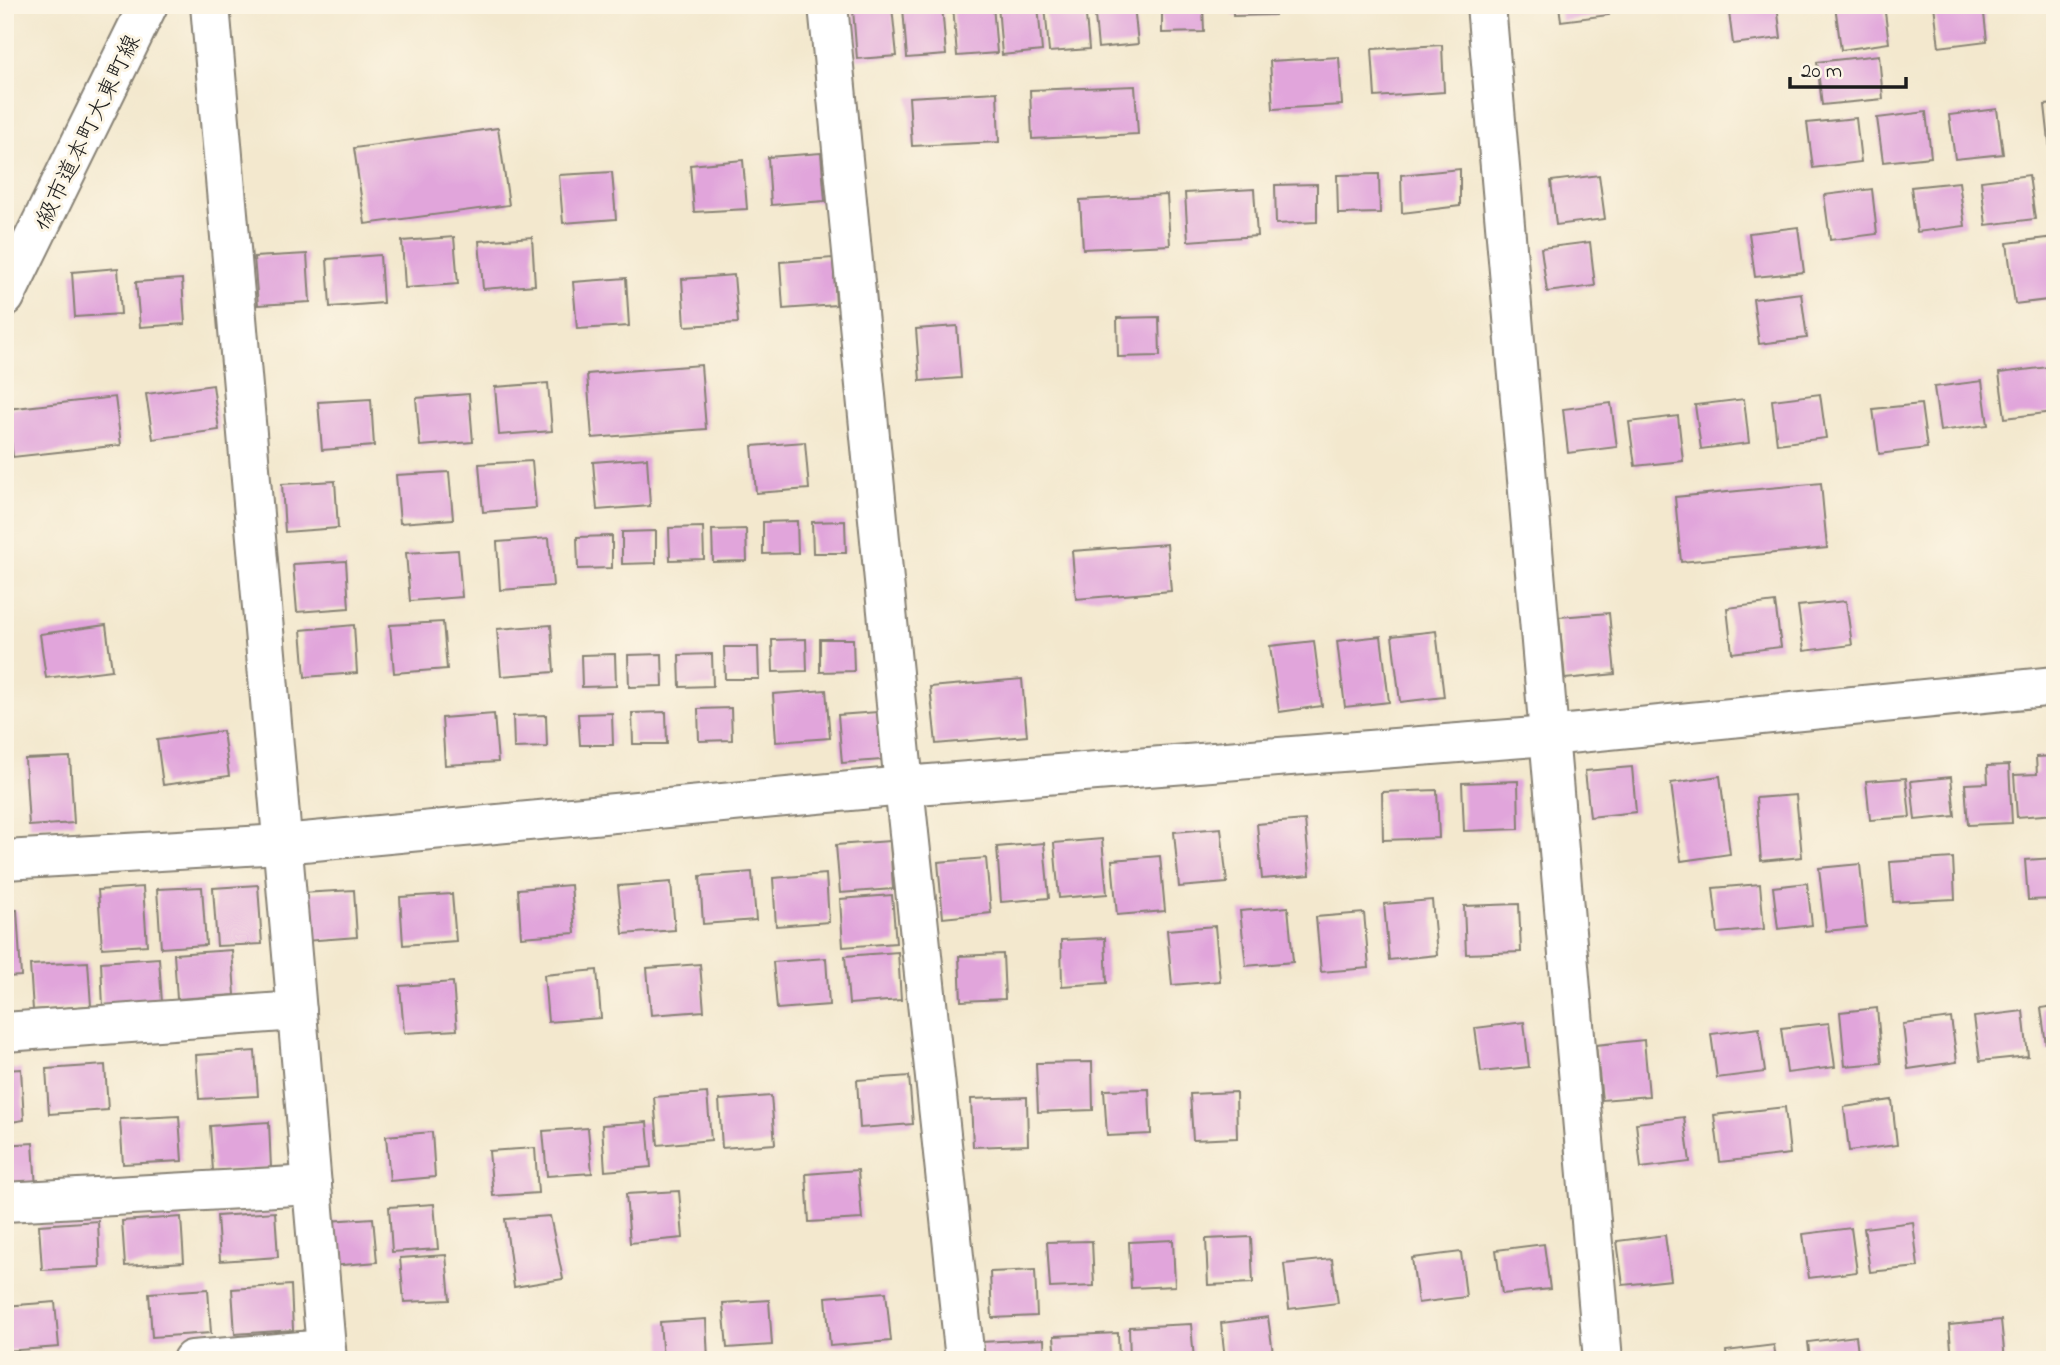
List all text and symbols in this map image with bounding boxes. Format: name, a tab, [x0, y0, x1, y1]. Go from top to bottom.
street label: 1級市道本町大東町線	[26, 30, 150, 237]
scale bar	[1790, 46, 1906, 90]
text: 20 m	[1801, 57, 1842, 87]

